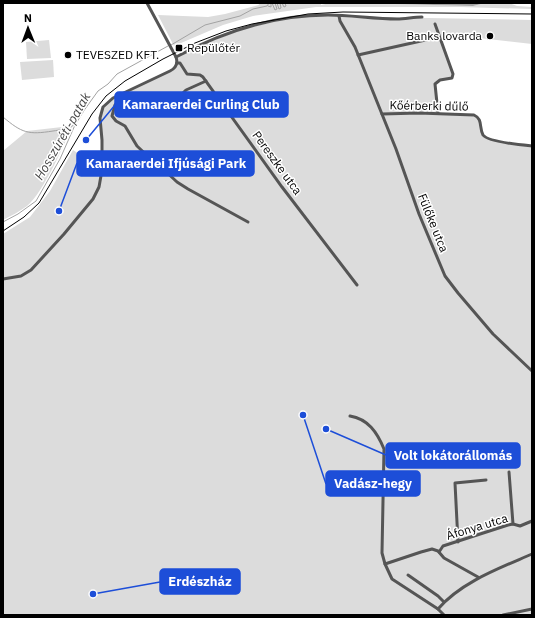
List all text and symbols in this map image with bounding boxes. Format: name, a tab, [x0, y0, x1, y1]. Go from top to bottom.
north arrow	[8, 8, 48, 48]
text: N	[24, 11, 32, 25]
place label: Banks lovarda	[406, 28, 483, 43]
marker: Banks lovarda	[485, 31, 495, 41]
place label: Repülőtér	[187, 40, 241, 55]
marker: Repülőtér	[174, 43, 184, 53]
place label: TEVESZED KFT.	[76, 47, 159, 62]
marker: TEVESZED KFT.	[63, 50, 73, 60]
water label: Hosszúréti-patak	[30, 89, 95, 183]
callout: Kamaraerdei Curling Club	[115, 92, 288, 117]
text: Kamaraerdei Curling Club	[122, 96, 280, 113]
street label: Kőérberki dűlő	[389, 97, 469, 114]
street label: Pereszke utca	[249, 128, 306, 198]
callout: Kamaraerdei Ifjúsági Park	[77, 151, 254, 176]
text: Kamaraerdei Ifjúsági Park	[86, 155, 247, 172]
street label: Fülőke utca	[415, 191, 452, 255]
callout: Volt lokátorállomás	[386, 443, 520, 468]
text: Volt lokátorállomás	[394, 447, 513, 464]
callout: Vadász-hegy	[326, 471, 420, 496]
text: Vadász-hegy	[334, 475, 412, 492]
street label: Áfonya utca	[444, 510, 510, 543]
callout: Erdészház	[160, 569, 240, 594]
text: Erdészház	[168, 573, 232, 590]

